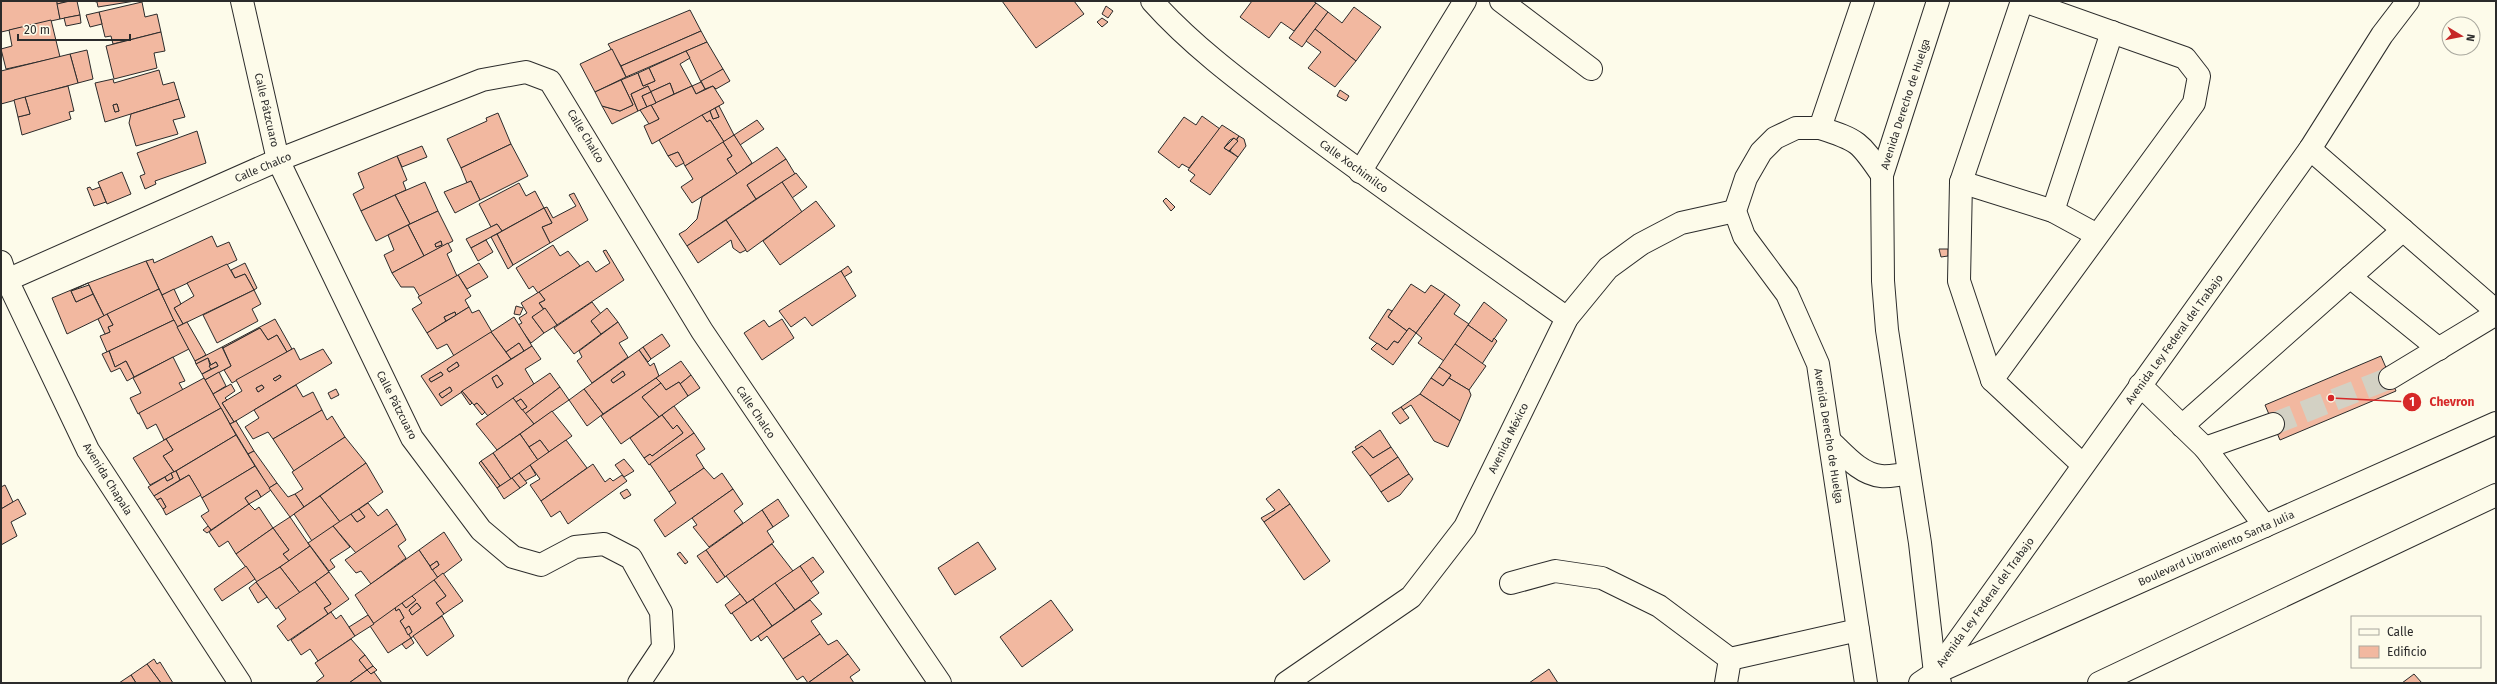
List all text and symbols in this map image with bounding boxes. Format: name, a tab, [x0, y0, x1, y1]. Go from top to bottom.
scale bar	[18, 16, 130, 42]
north arrow	[2441, 16, 2481, 56]
text: 20 m	[24, 23, 50, 37]
text: N	[2463, 33, 2477, 42]
street label: Avenida Derecho de Huelga	[1878, 37, 1933, 171]
street label: Calle Pátzcuaro	[252, 72, 281, 148]
street label: Calle Chalco	[564, 107, 607, 165]
street label: Calle Xochimilco	[1317, 137, 1390, 196]
street label: Calle Chalco	[233, 150, 293, 185]
street label: Avenida Ley Federal del Trabajo	[2123, 272, 2226, 407]
street label: Avenida Derecho de Huelga	[1811, 367, 1846, 505]
street label: Calle Pátzcuaro	[374, 369, 420, 442]
street label: Calle Chalco	[733, 384, 778, 441]
callout: Chevron	[2402, 390, 2483, 414]
text: 1	[2409, 395, 2415, 409]
text: Chevron	[2430, 395, 2474, 409]
street label: Avenida México	[1486, 401, 1531, 476]
street label: Avenida Chapala	[80, 441, 135, 518]
street label: Boulevard Libramiento Santa Julia	[2136, 508, 2296, 589]
street label: Avenida Ley Federal del Trabajo	[1934, 535, 2037, 670]
legend	[2351, 616, 2481, 668]
text: Calle	[2387, 625, 2414, 639]
text: Edificio	[2387, 645, 2427, 659]

